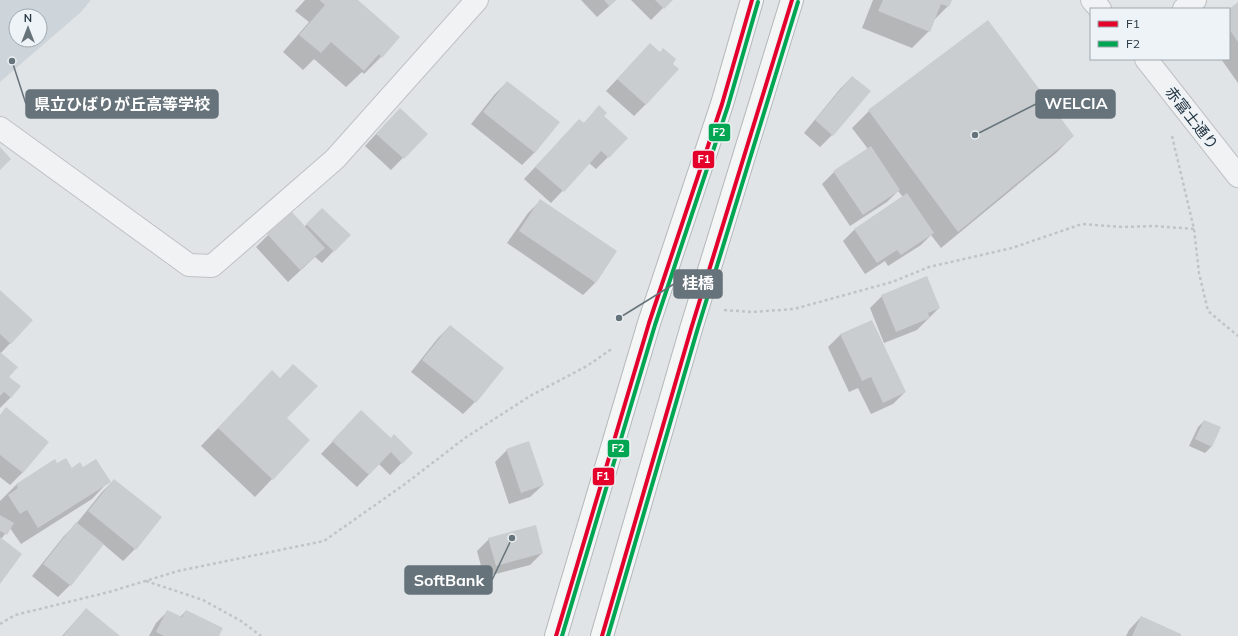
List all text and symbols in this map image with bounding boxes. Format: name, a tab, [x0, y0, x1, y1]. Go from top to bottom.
north arrow	[8, 8, 48, 48]
legend	[1090, 8, 1230, 60]
text: N	[24, 11, 32, 25]
text: F1	[1126, 16, 1140, 31]
text: F2	[1126, 36, 1140, 51]
street label: 赤富士通り	[1161, 83, 1223, 153]
callout: 県立ひばりが丘高等学校	[26, 90, 218, 118]
callout: WELCIA	[1036, 90, 1115, 118]
text: WELCIA	[1044, 93, 1108, 113]
text: 県立ひばりが丘高等学校	[34, 94, 210, 114]
line badge: F2	[708, 123, 731, 142]
text: F2	[713, 125, 726, 139]
line badge: F1	[692, 150, 715, 169]
text: F1	[698, 152, 711, 166]
callout: 桂橋	[674, 270, 722, 298]
text: 桂橋	[682, 273, 714, 293]
line badge: F2	[607, 439, 630, 458]
text: F2	[612, 441, 625, 455]
line badge: F1	[592, 467, 615, 486]
text: F1	[597, 469, 610, 483]
callout: SoftBank	[405, 566, 492, 594]
text: SoftBank	[414, 570, 485, 590]

